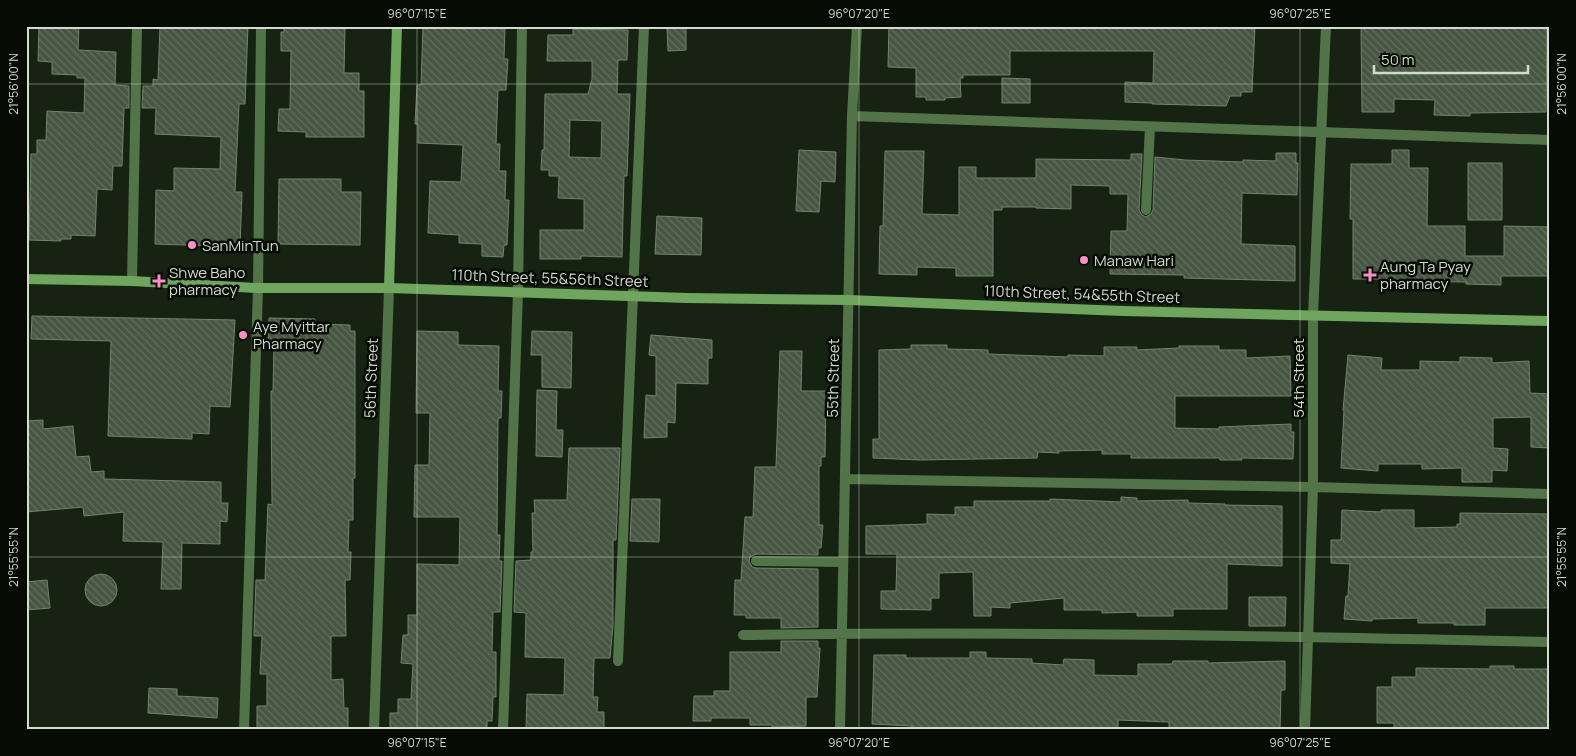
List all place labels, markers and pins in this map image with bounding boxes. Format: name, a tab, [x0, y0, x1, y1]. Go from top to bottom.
place label: SanMinTun	[202, 235, 279, 256]
marker: SanMinTun	[186, 239, 198, 251]
place label: Manaw Hari	[1094, 250, 1174, 271]
marker: Manaw Hari	[1078, 254, 1090, 266]
place label: Aung Ta Pyay pharmacy	[1380, 256, 1471, 294]
place label: Shwe Baho pharmacy	[169, 262, 246, 300]
marker: Aung Ta Pyay pharmacy	[1364, 269, 1376, 281]
marker: Shwe Baho pharmacy	[153, 275, 165, 287]
place label: Aye Myittar Pharmacy	[253, 316, 331, 354]
marker: Aye Myittar Pharmacy	[237, 329, 249, 341]

